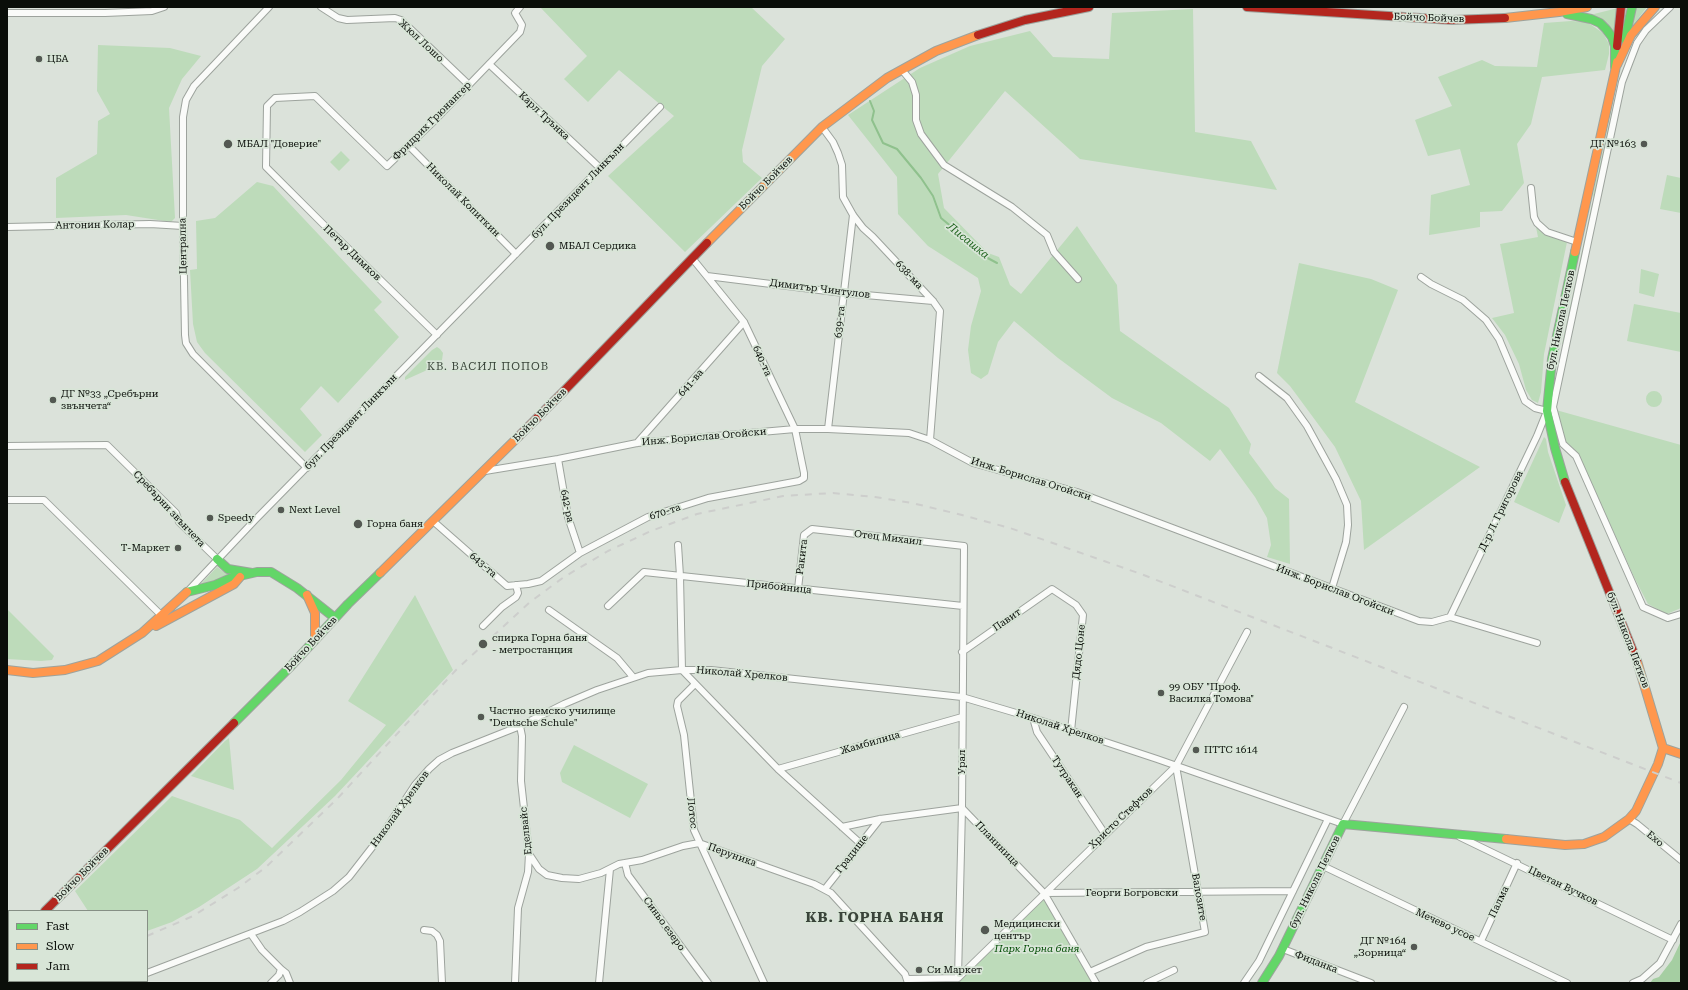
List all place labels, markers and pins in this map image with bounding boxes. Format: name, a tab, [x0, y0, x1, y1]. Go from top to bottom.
place label: ЦБА	[47, 53, 69, 65]
marker: ЦБА	[34, 54, 44, 64]
marker: МБАЛ "Доверие"	[222, 138, 234, 150]
place label: МБАЛ "Доверие"	[237, 138, 321, 150]
place label: ДГ №163	[1590, 138, 1636, 150]
marker: ДГ №163	[1639, 139, 1649, 149]
marker: МБАЛ Сердика	[544, 240, 556, 252]
place label: МБАЛ Сердика	[559, 240, 636, 252]
place label: ДГ №33 „Сребърни звънчета“	[61, 388, 159, 412]
marker: ДГ №33 „Сребърни звънчета“	[48, 395, 58, 405]
place label: Next Level	[289, 504, 340, 516]
marker: Next Level	[276, 505, 286, 515]
place label: Speedy	[218, 512, 254, 524]
marker: Speedy	[205, 513, 215, 523]
marker: Горна баня	[352, 518, 364, 530]
place label: Горна баня	[367, 518, 423, 530]
place label: Т-Маркет	[121, 542, 170, 554]
marker: Т-Маркет	[173, 543, 183, 553]
place label: спирка Горна баня - метростанция	[492, 632, 587, 656]
marker: спирка Горна баня - метростанция	[477, 638, 489, 650]
place label: 99 ОБУ "Проф. Василка Томова"	[1169, 681, 1254, 704]
marker: 99 ОБУ "Проф. Василка Томова"	[1156, 688, 1166, 698]
place label: Частно немско училище "Deutsche Schule"	[489, 705, 615, 728]
marker: Частно немско училище "Deutsche Schule"	[476, 712, 486, 722]
place label: ПТТС 1614	[1204, 744, 1258, 756]
marker: ПТТС 1614	[1191, 745, 1201, 755]
place label: Медицински център	[994, 918, 1060, 942]
marker: Медицински център	[979, 924, 991, 936]
place label: ДГ №164 „Зорница“	[1354, 935, 1406, 958]
marker: ДГ №164 „Зорница“	[1409, 942, 1419, 952]
place label: Си Маркет	[927, 964, 982, 976]
marker: Си Маркет	[914, 965, 924, 975]

